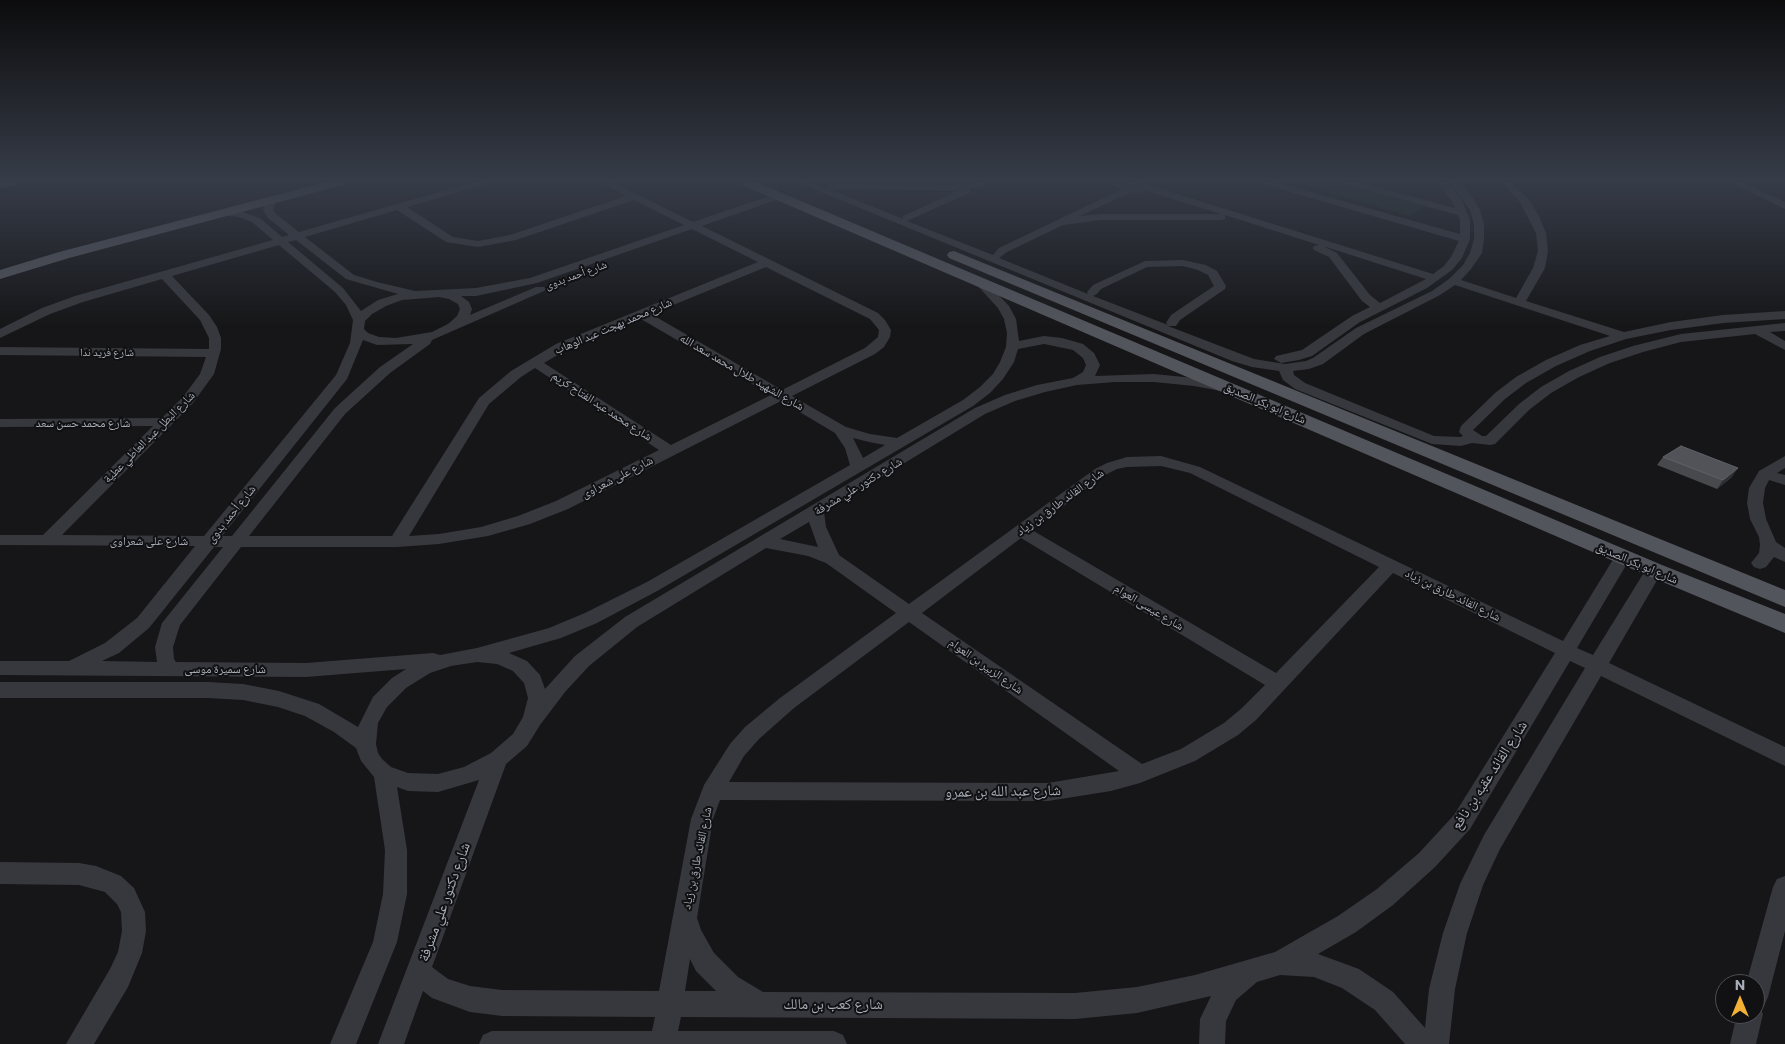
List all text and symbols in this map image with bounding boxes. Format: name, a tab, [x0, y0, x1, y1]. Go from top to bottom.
street label: شارع أحمد بدوى	[543, 258, 609, 292]
street label: شارع محمد بهجت عبد الوهاب	[552, 295, 674, 357]
street label: شارع الشهيد طلال محمد سعد الله	[677, 331, 807, 413]
street label: شارع فريد ندا	[80, 345, 134, 359]
street label: شارع محمد عبد الفتاح كريم	[549, 368, 655, 444]
street label: شارع ابو بكر الصديق	[1222, 379, 1308, 427]
street label: شارع البطل عبد العاطي عطية	[100, 388, 198, 486]
street label: شارع محمد حسن سعد	[36, 416, 130, 430]
street label: شارع على شعراوى	[579, 453, 655, 501]
street label: شارع دكتور علي مشرفة	[811, 454, 905, 518]
street label: شارع القائد طارق بن زياد	[1013, 465, 1107, 539]
street label: شارع أحمد بدوى	[203, 482, 259, 546]
street label: شارع على شعراوى	[110, 534, 188, 548]
street label: شارع ابو بكر الصديق	[1594, 539, 1680, 587]
street label: شارع القائد طارق بن زياد	[1403, 566, 1503, 624]
street label: شارع عيسى العوام	[1112, 581, 1186, 633]
street label: شارع الزبير بن العوام	[946, 635, 1026, 697]
street label: شارع سميرة موسى	[184, 662, 266, 676]
street label: شارع القائد عقبه بن نافع	[1447, 717, 1531, 833]
street label: شارع عبد الله بن عمرو	[945, 781, 1061, 801]
street label: شارع القائد طارق بن زياد	[679, 805, 715, 911]
street label: شارع دكتور علي مشرفة	[414, 840, 474, 964]
north arrow	[1715, 974, 1765, 1024]
text: N	[1735, 976, 1745, 993]
street label: شارع كعب بن مالك	[783, 995, 883, 1013]

